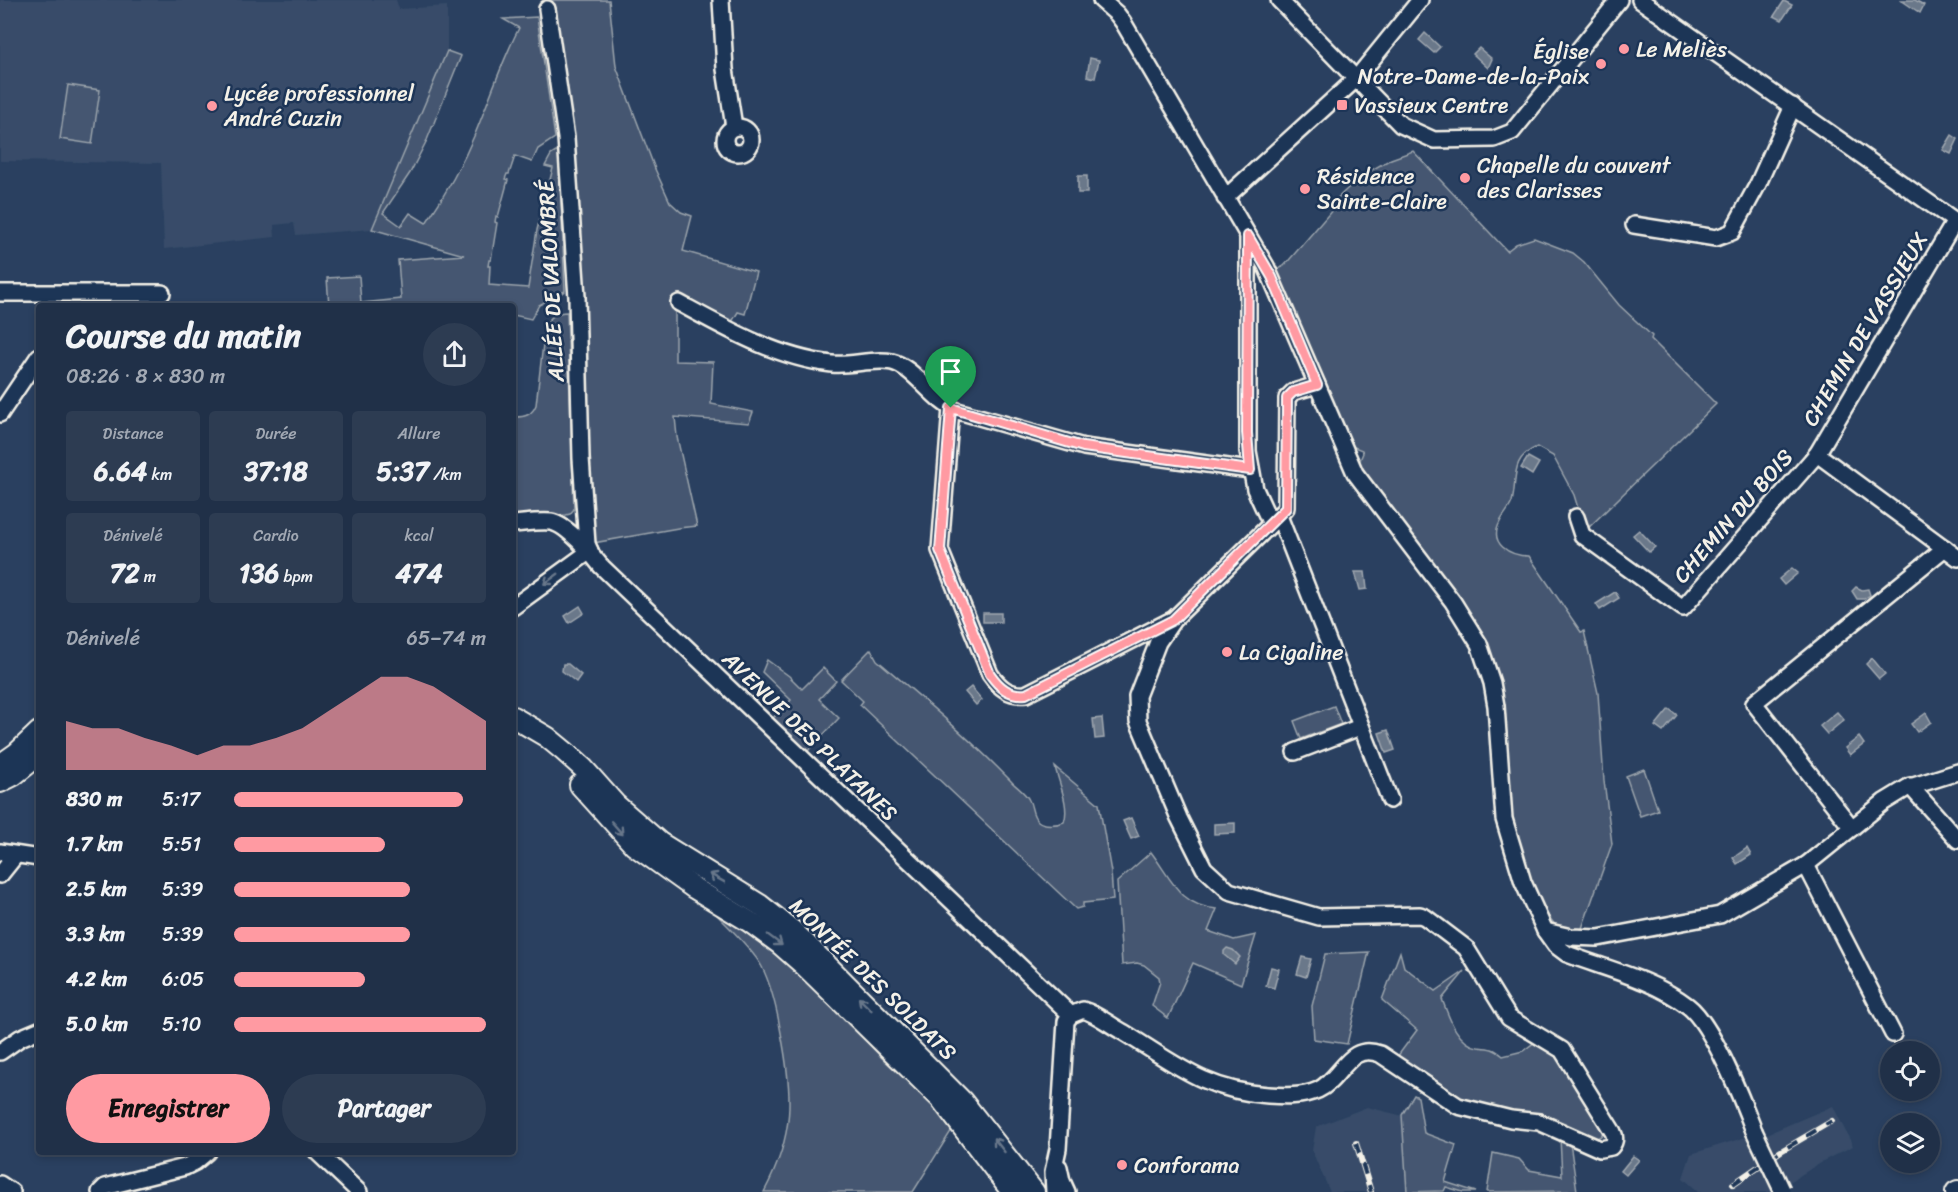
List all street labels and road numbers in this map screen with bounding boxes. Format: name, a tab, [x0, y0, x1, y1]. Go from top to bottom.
street label: ALLÉE DE VALOMBRÉ	[526, 177, 576, 384]
street label: CHEMIN DE VASSIEUX	[1791, 224, 1939, 434]
street label: CHEMIN DU BOIS	[1663, 439, 1803, 592]
street label: AVENUE DES PLATANES	[712, 640, 907, 831]
street label: MONTÉE DES SOLDATS	[780, 888, 967, 1070]

